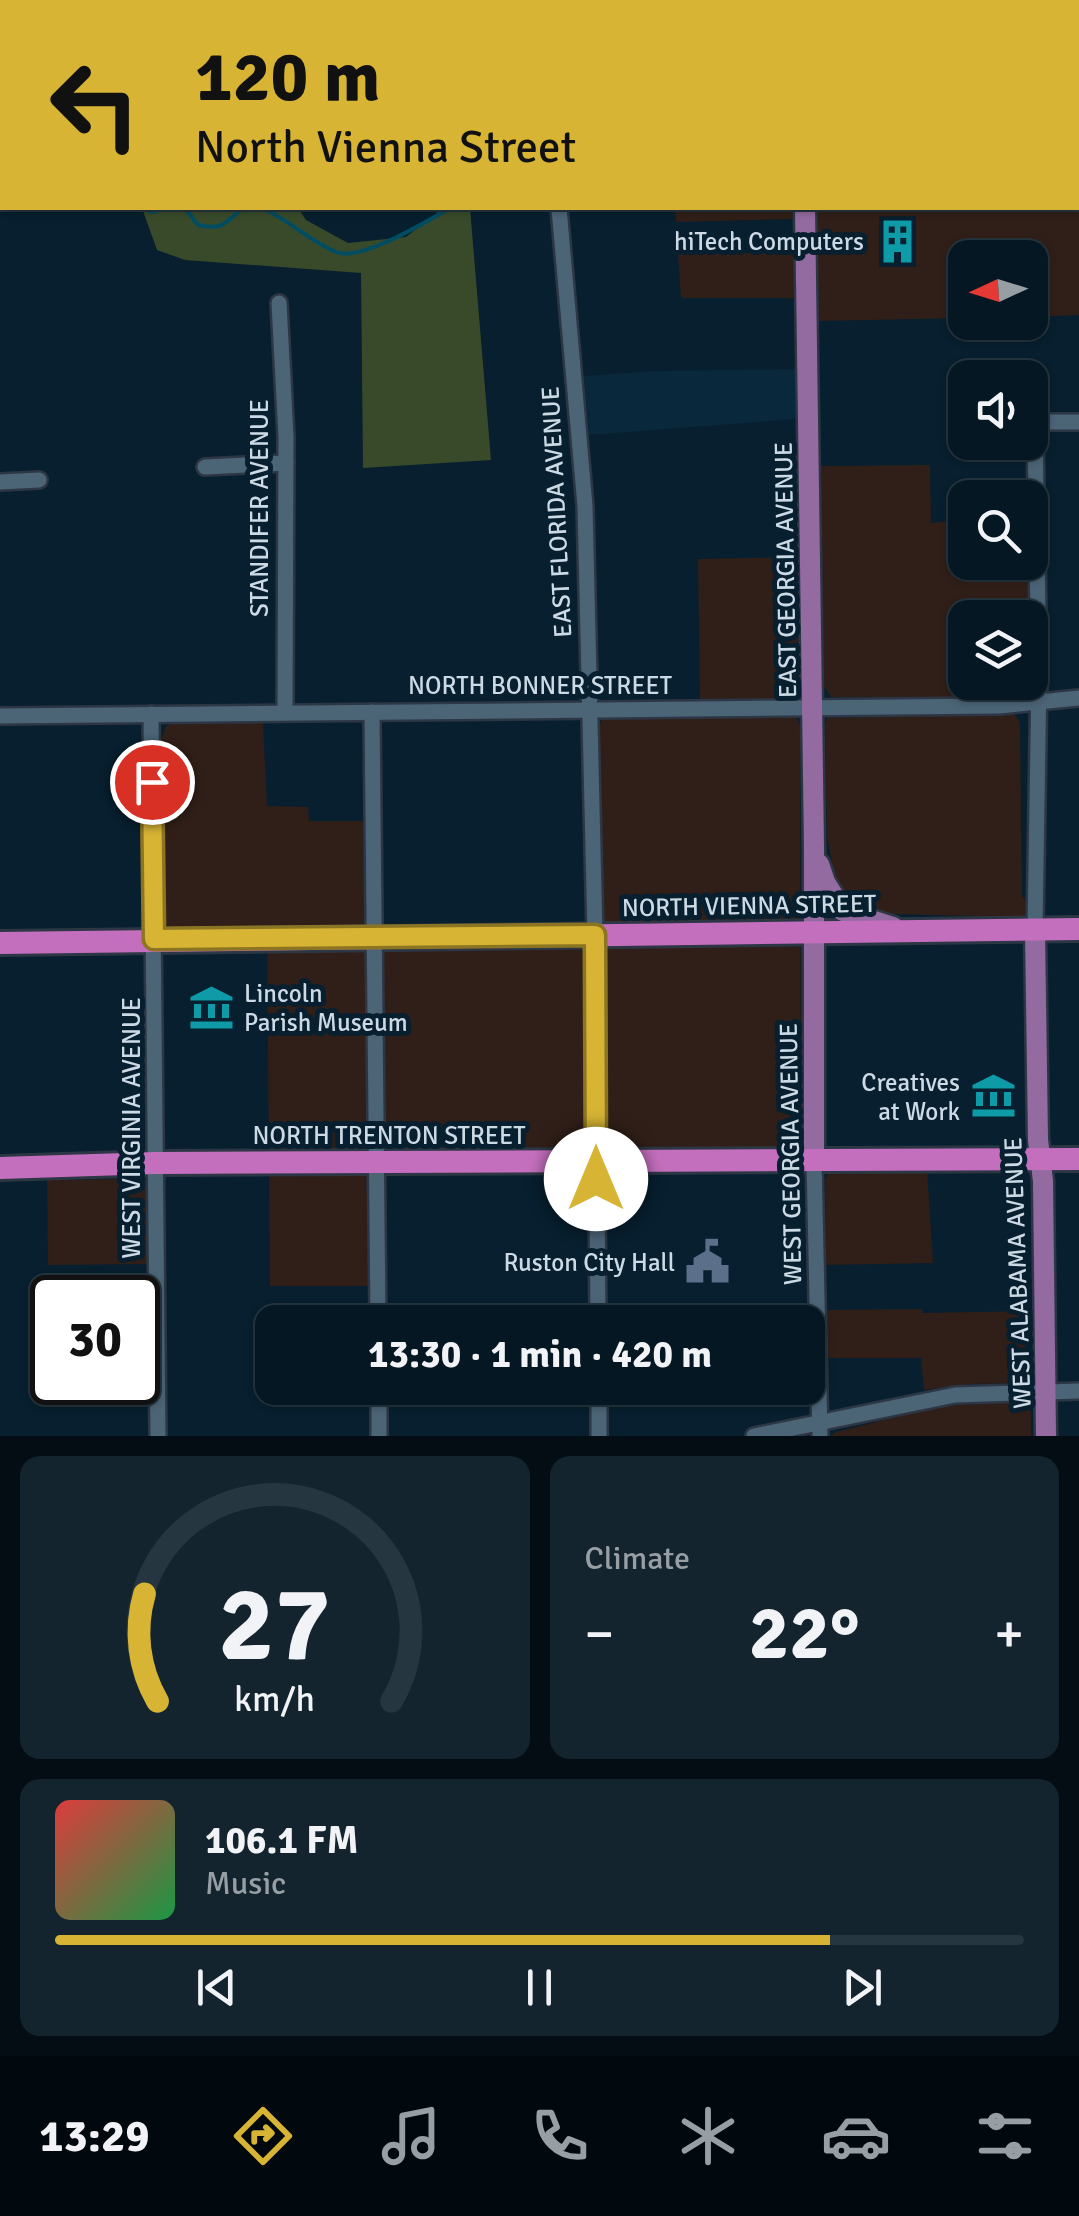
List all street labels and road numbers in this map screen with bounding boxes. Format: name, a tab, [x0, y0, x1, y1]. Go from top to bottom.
street label: EAST FLORIDA AVENUE	[534, 385, 579, 638]
street label: STANDIFER AVENUE	[244, 399, 275, 617]
street label: EAST GEORGIA AVENUE	[768, 442, 803, 698]
street label: NORTH BONNER STREET	[408, 670, 673, 701]
street label: NORTH VIENNA STREET	[621, 888, 877, 923]
street label: WEST VIRGINIA AVENUE	[116, 997, 147, 1259]
street label: WEST GEORGIA AVENUE	[773, 1023, 808, 1285]
street label: NORTH TRENTON STREET	[253, 1120, 526, 1151]
street label: WEST ALABAMA AVENUE	[997, 1137, 1038, 1409]

